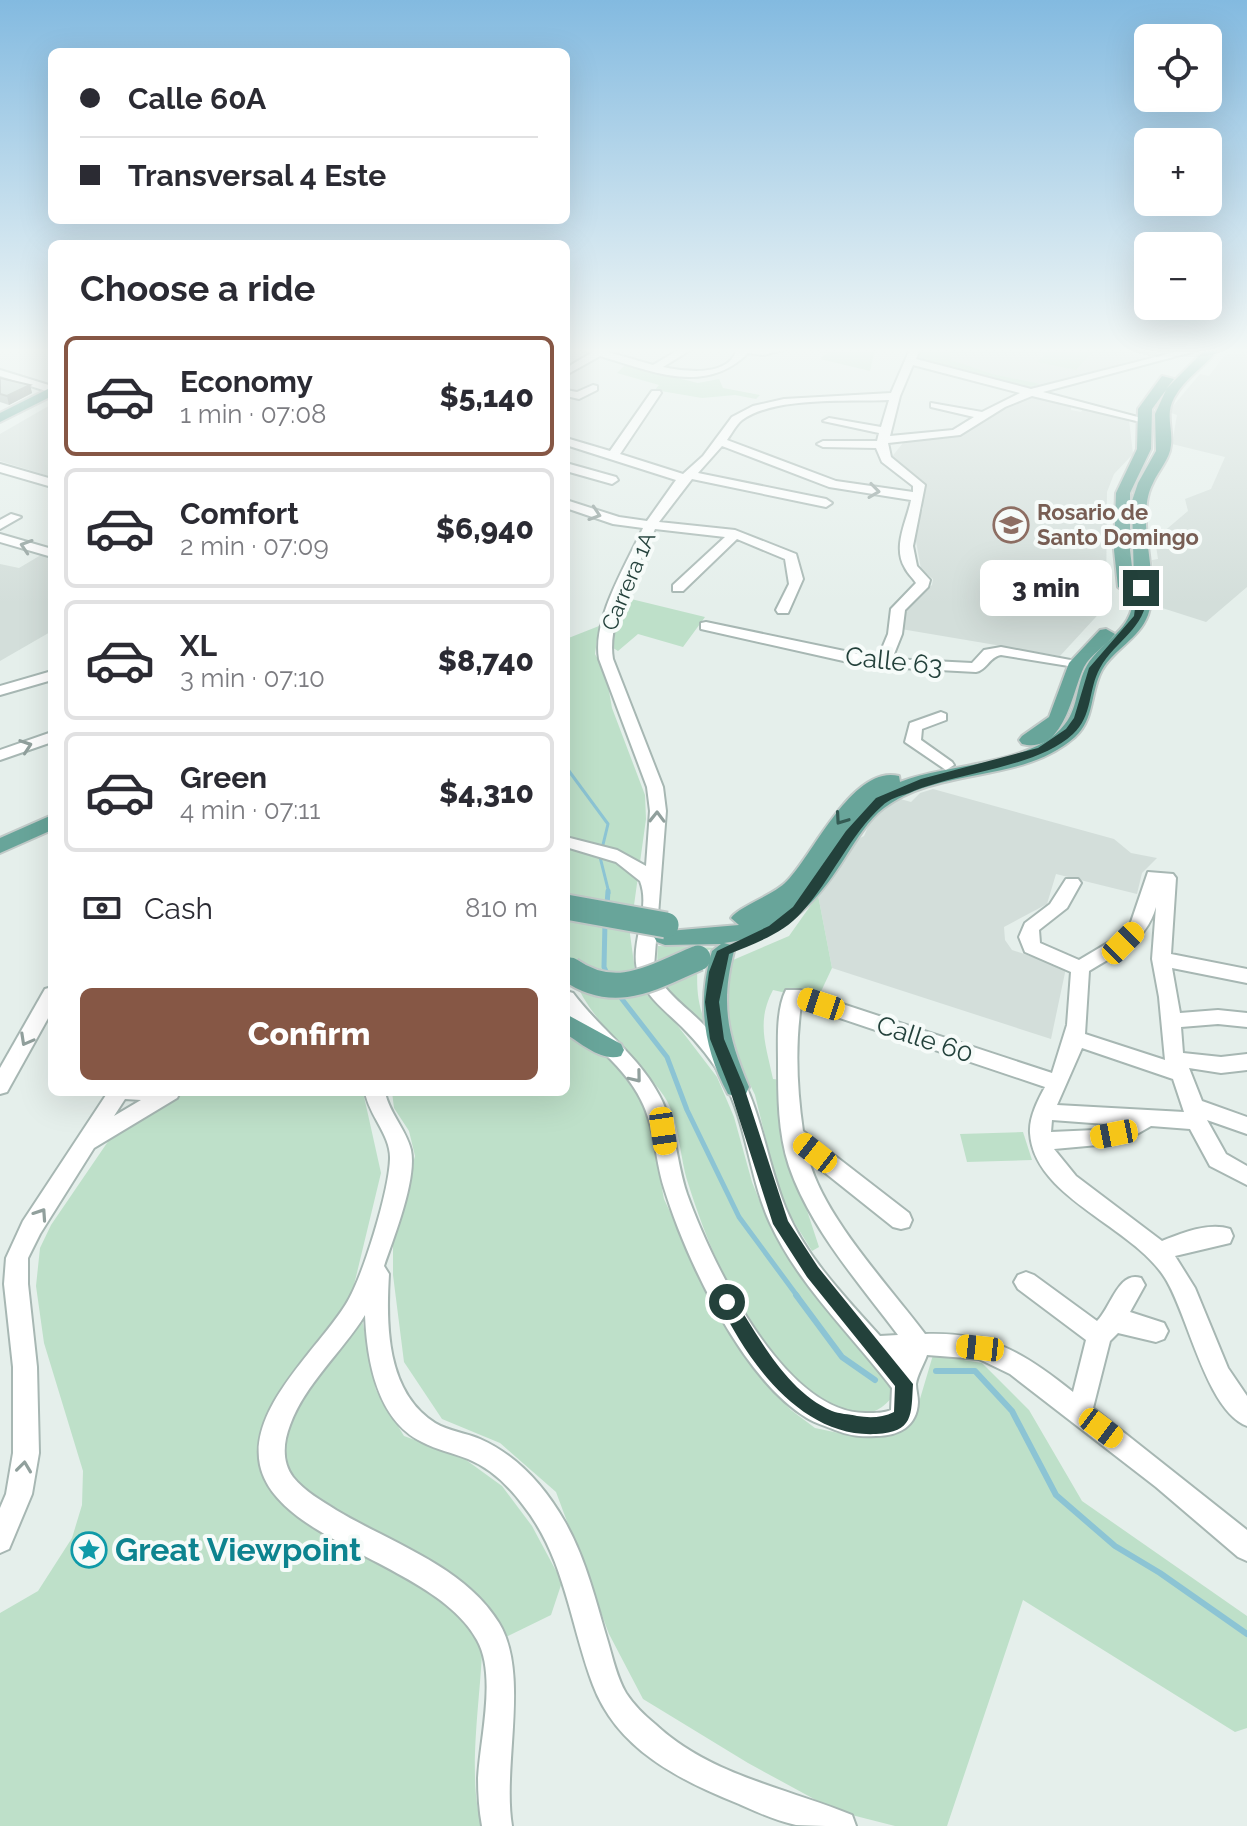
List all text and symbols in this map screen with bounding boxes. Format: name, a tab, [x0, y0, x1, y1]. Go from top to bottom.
map controls	[1134, 24, 1222, 320]
button: locate	[1134, 24, 1222, 112]
text: Calle 60A	[128, 81, 266, 116]
button: +	[1134, 128, 1222, 216]
text: Transversal 4 Este	[128, 158, 386, 193]
button: −	[1134, 232, 1222, 320]
text: Choose a ride	[80, 267, 315, 309]
icon: car	[84, 360, 156, 432]
text: Economy	[180, 364, 313, 399]
text: $5,140	[439, 379, 534, 414]
text: 1 min · 07:08	[180, 399, 327, 429]
one-way arrow	[867, 482, 880, 499]
icon: car	[84, 492, 156, 564]
text: Comfort	[180, 496, 299, 531]
place label: Rosario de Santo Domingo	[1037, 499, 1199, 550]
one-way arrow	[587, 504, 601, 520]
school or university icon: Rosario de Santo Domingo	[992, 506, 1030, 544]
text: $6,940	[436, 511, 534, 546]
street label: Carrera 1A	[596, 528, 660, 634]
text: 2 min · 07:09	[180, 531, 329, 561]
one-way arrow	[19, 540, 33, 556]
callout: 3 min	[981, 560, 1113, 616]
route end	[1123, 570, 1159, 606]
text: 3 min	[1012, 573, 1080, 603]
icon: car	[84, 624, 156, 696]
text: XL	[180, 628, 217, 663]
street label: Calle 63	[844, 641, 944, 681]
text: $8,740	[438, 643, 534, 678]
text: 3 min · 07:10	[180, 663, 325, 693]
one-way arrow	[18, 739, 32, 755]
icon: car	[84, 756, 156, 828]
text: Green	[180, 760, 267, 795]
text: $4,310	[439, 775, 534, 810]
text: 4 min · 07:11	[180, 795, 321, 825]
one-way arrow	[649, 810, 666, 823]
one-way arrow	[836, 810, 851, 825]
icon: cash	[80, 886, 124, 930]
text: Cash	[144, 891, 213, 926]
text: 810 m	[465, 893, 538, 923]
car	[1098, 918, 1148, 968]
car	[794, 985, 848, 1023]
button: Confirm	[80, 988, 538, 1080]
street label: Calle 60	[873, 1009, 977, 1069]
one-way arrow	[20, 1031, 36, 1046]
one-way arrow	[626, 1068, 641, 1082]
car	[648, 1106, 678, 1156]
car	[1088, 1118, 1140, 1150]
car	[789, 1129, 841, 1177]
one-way arrow	[31, 1208, 46, 1222]
route start	[709, 1284, 745, 1320]
car	[955, 1334, 1005, 1362]
car	[1075, 1404, 1127, 1452]
one-way arrow	[15, 1460, 32, 1474]
place icon: Great Viewpoint	[70, 1531, 108, 1569]
place label: Great Viewpoint	[115, 1531, 361, 1568]

